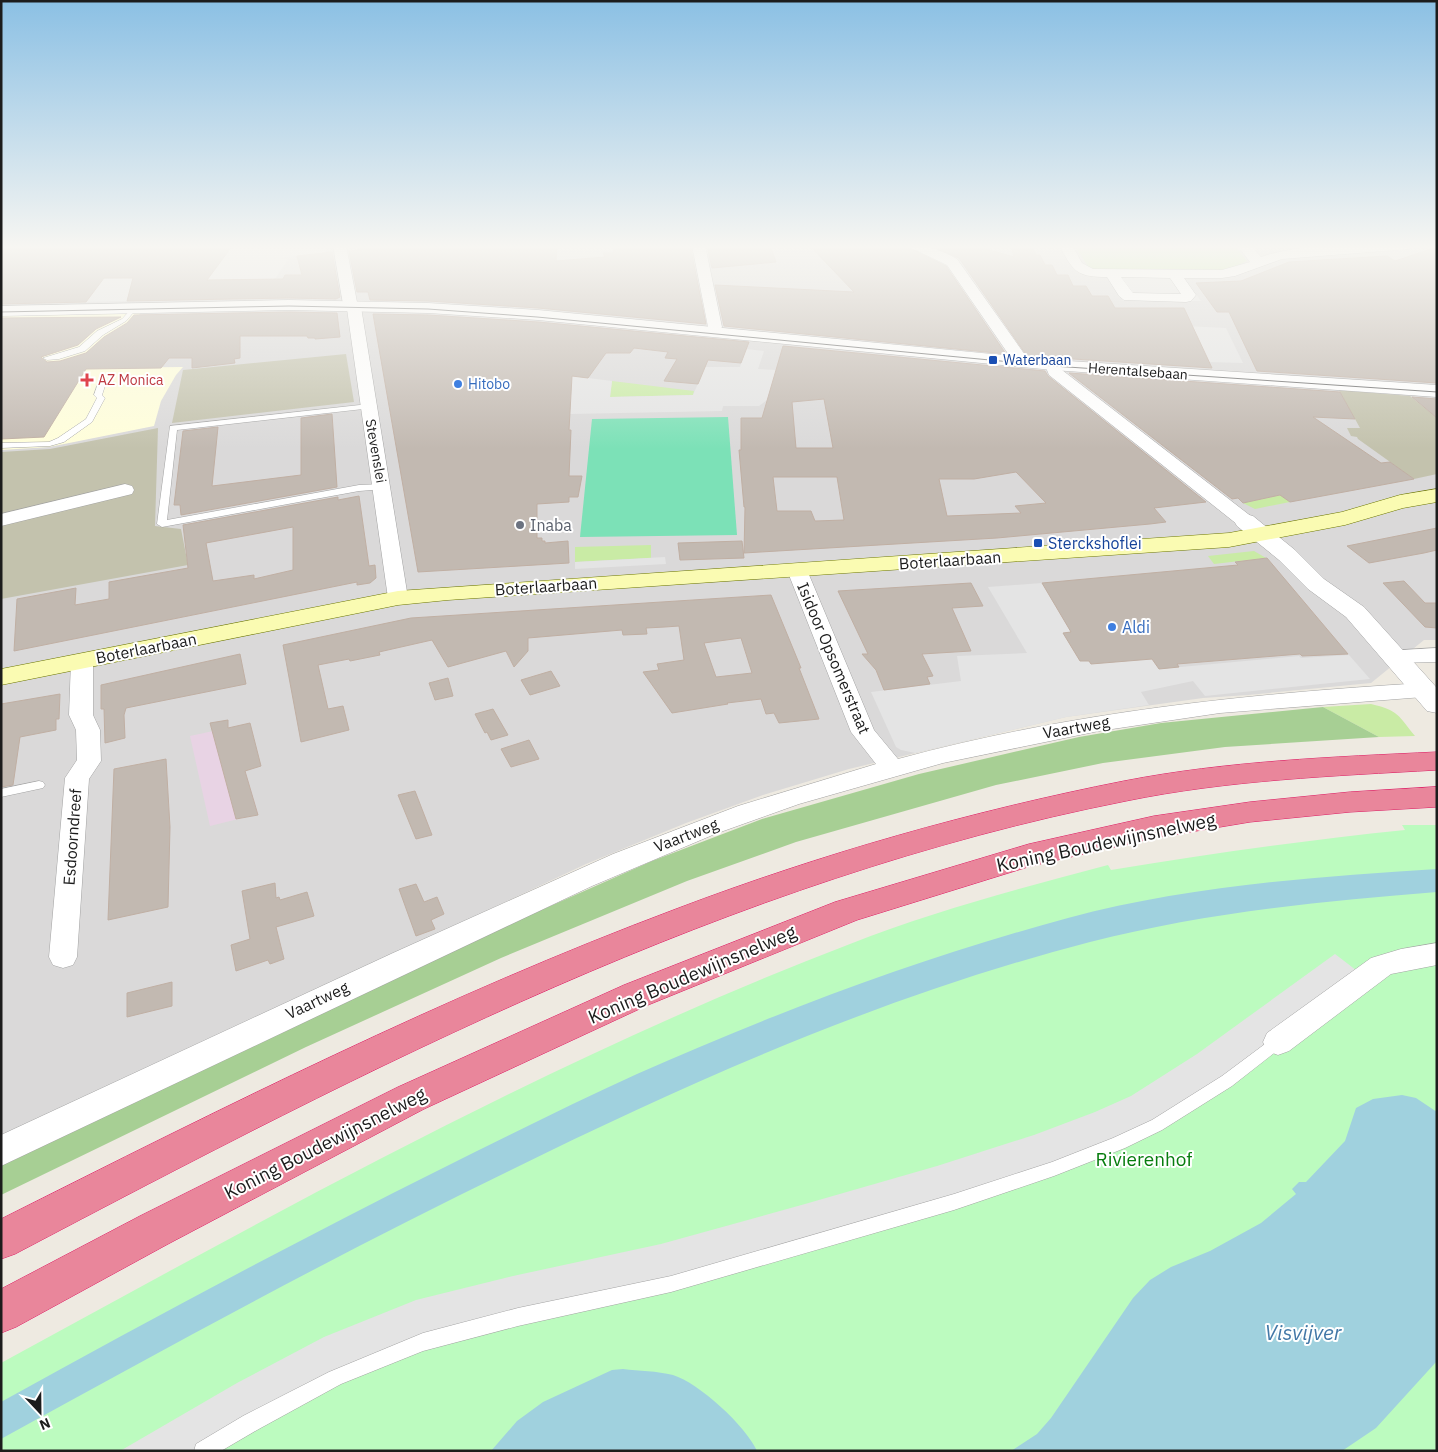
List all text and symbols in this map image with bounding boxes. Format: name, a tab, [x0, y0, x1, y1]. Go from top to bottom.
place label: Waterbaan	[1003, 351, 1072, 369]
marker: Waterbaan	[987, 354, 999, 366]
street label: Herentalsebaan	[1087, 359, 1189, 383]
place label: AZ Monica	[98, 371, 164, 389]
marker: AZ Monica	[80, 373, 94, 387]
place label: Hitobo	[468, 375, 510, 393]
marker: Hitobo	[452, 378, 464, 390]
street label: Stevenslei	[362, 418, 390, 484]
place label: Inaba	[530, 515, 572, 535]
marker: Inaba	[514, 519, 526, 531]
place label: Sterckshoflei	[1048, 533, 1142, 553]
marker: Sterckshoflei	[1032, 537, 1044, 549]
street label: Boterlaarbaan	[898, 546, 1002, 574]
street label: Boterlaarbaan	[494, 572, 598, 600]
street label: Isidoor Opsomerstraat	[793, 579, 875, 737]
place label: Aldi	[1122, 617, 1150, 637]
marker: Aldi	[1106, 621, 1118, 633]
street label: Boterlaarbaan	[94, 628, 198, 668]
street label: Vaartweg	[1041, 711, 1111, 743]
street label: Esdoorndreef	[59, 788, 85, 886]
street label: Koning Boudewijnsnelweg	[994, 807, 1218, 877]
street label: Vaartweg	[651, 813, 722, 856]
street label: Koning Boudewijnsnelweg	[584, 919, 800, 1029]
street label: Vaartweg	[282, 976, 352, 1023]
street label: Koning Boudewijnsnelweg	[220, 1082, 430, 1204]
park label: Rivierenhof	[1095, 1147, 1193, 1171]
water label: Visvijver	[1265, 1318, 1343, 1346]
north arrow	[15, 1387, 65, 1437]
text: N	[37, 1414, 53, 1434]

